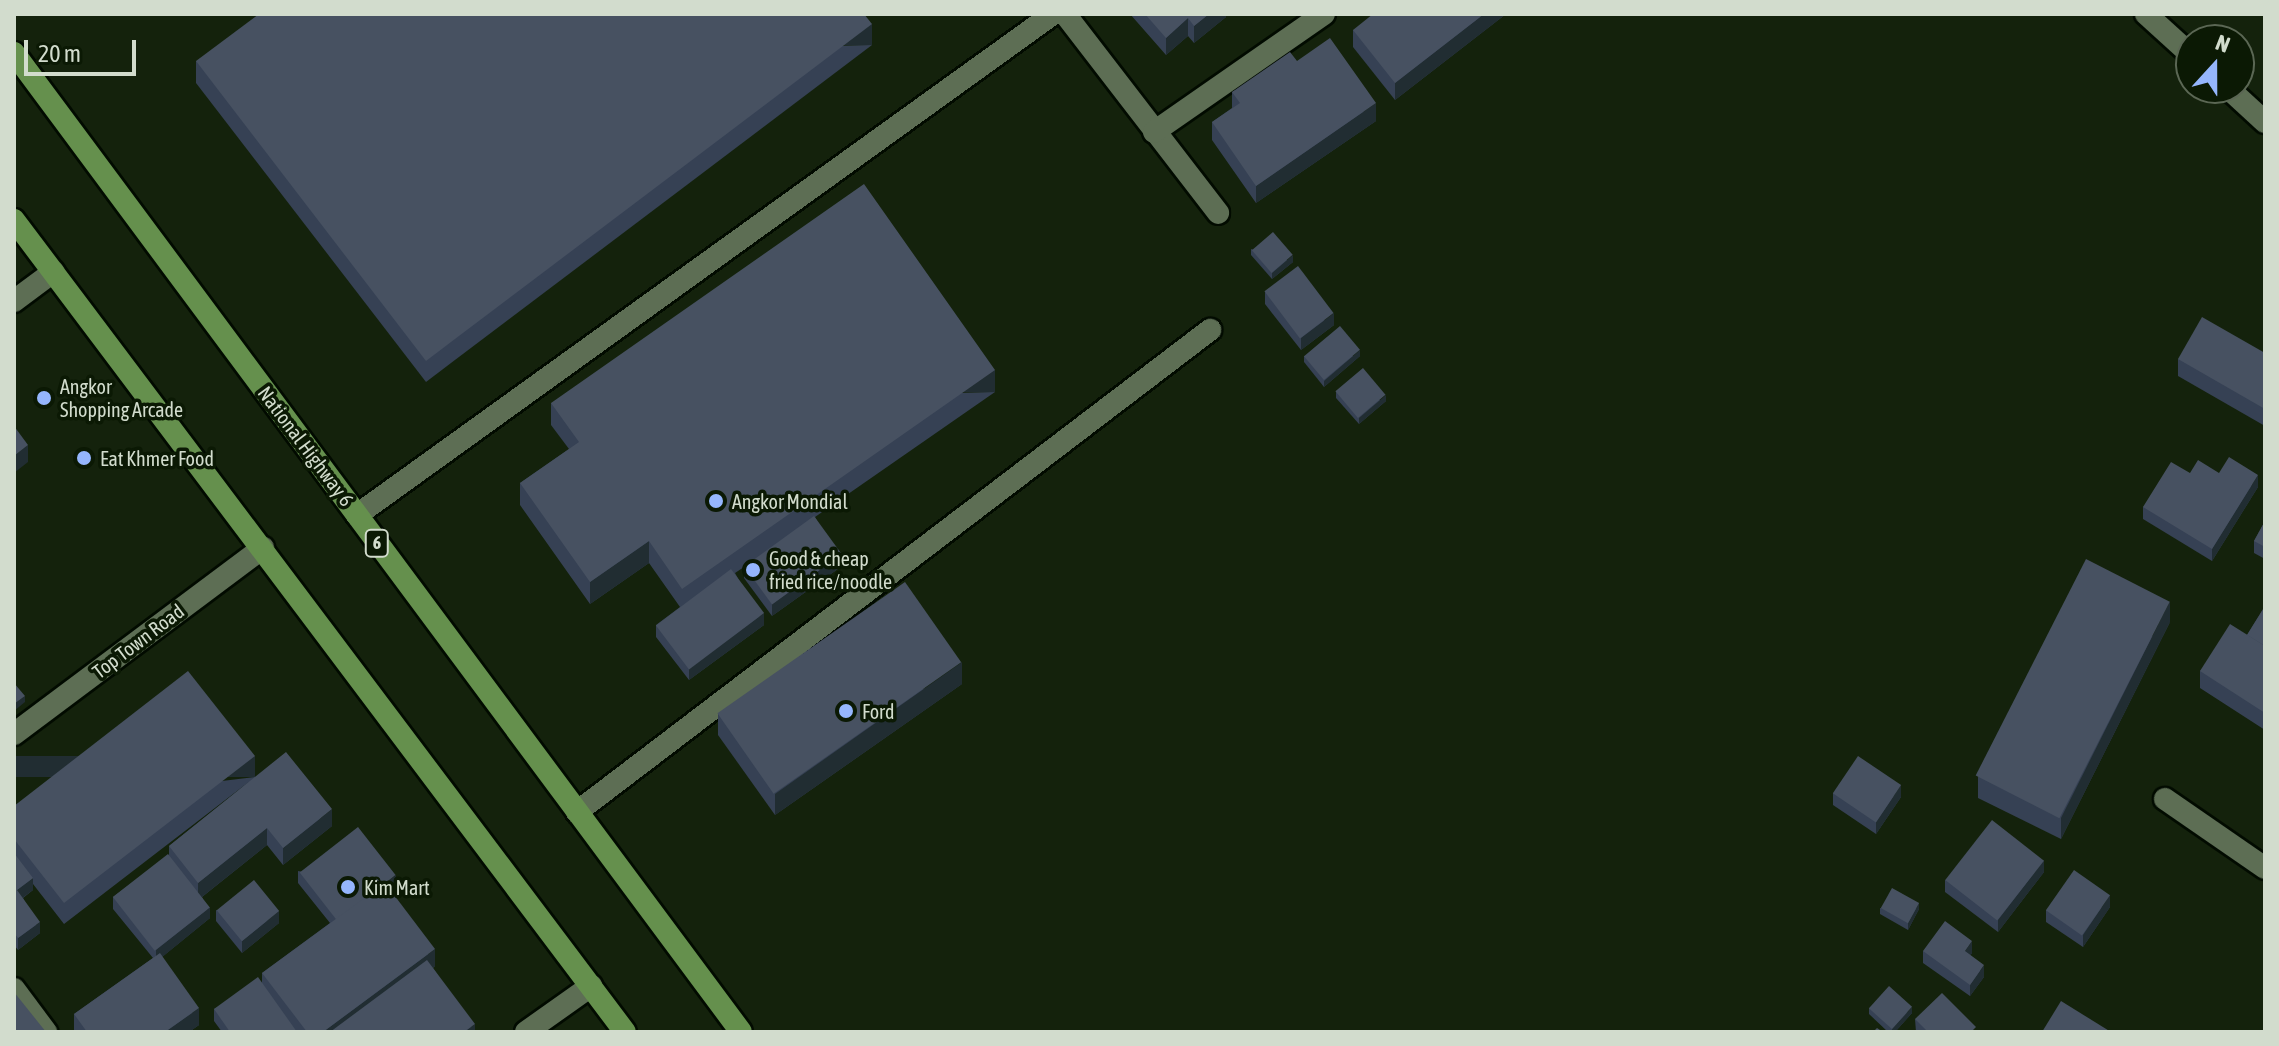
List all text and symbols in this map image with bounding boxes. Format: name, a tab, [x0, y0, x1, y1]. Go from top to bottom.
scale bar	[28, 24, 140, 74]
north arrow	[2175, 24, 2255, 104]
text: N	[2212, 29, 2234, 58]
text: 20 m	[38, 40, 81, 67]
place label: Angkor Shopping Arcade	[60, 374, 183, 421]
street label: National Highway 6	[253, 381, 359, 511]
marker: Angkor Shopping Arcade	[35, 389, 53, 407]
place label: Eat Khmer Food	[100, 446, 214, 470]
marker: Eat Khmer Food	[75, 449, 93, 467]
place label: Angkor Mondial	[732, 489, 848, 513]
marker: Angkor Mondial	[707, 492, 725, 510]
road number: 6	[363, 529, 391, 557]
place label: Good & cheap fried rice/noodle	[769, 546, 892, 593]
marker: Good & cheap fried rice/noodle	[744, 561, 762, 579]
street label: Top Town Road	[87, 599, 189, 683]
place label: Ford	[862, 699, 894, 723]
marker: Ford	[837, 702, 855, 720]
place label: Kim Mart	[364, 875, 430, 899]
marker: Kim Mart	[339, 878, 357, 896]

